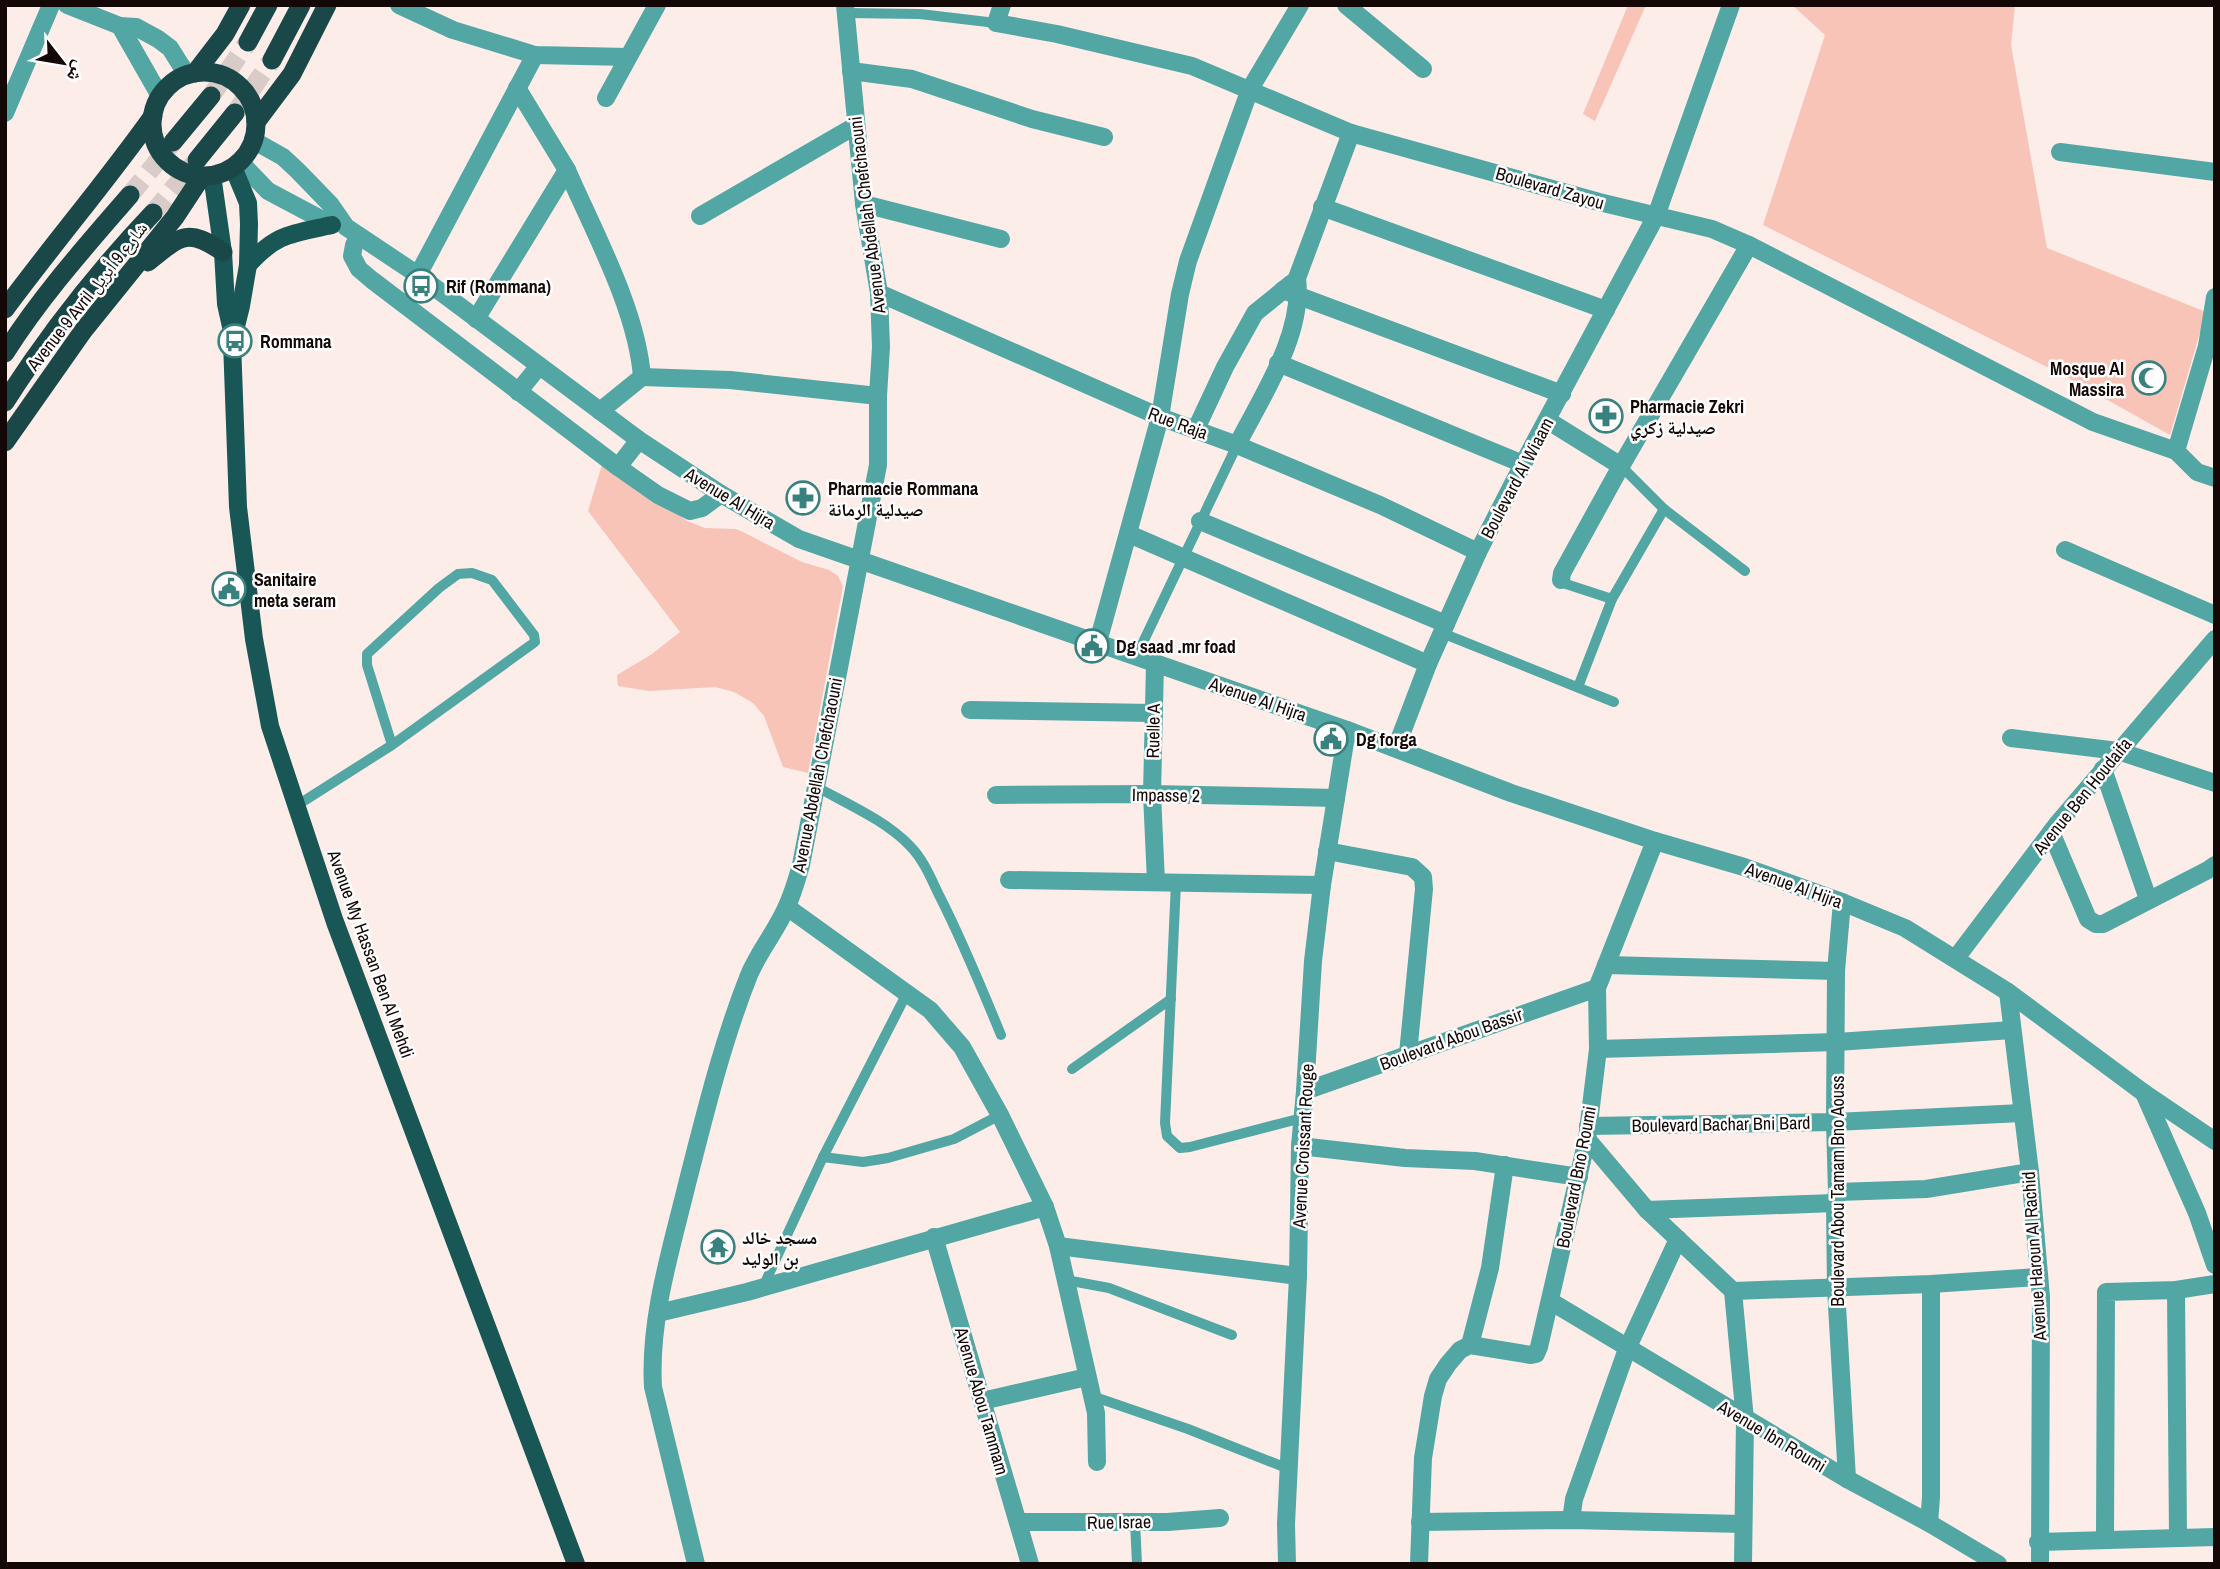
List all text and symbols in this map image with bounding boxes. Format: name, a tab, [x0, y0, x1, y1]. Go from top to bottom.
north arrow	[28, 28, 98, 98]
text: ش	[61, 56, 94, 87]
street label: Avenue Abdellah Chefchaouni	[843, 115, 892, 316]
street label: Boulevard Zayou	[1493, 161, 1607, 215]
street label: Avenue 9 Avril شارع 9 أبريل	[20, 216, 153, 376]
bus stop icon: Rif (Rommana)	[402, 267, 440, 305]
place label: Rif (Rommana)	[446, 274, 551, 299]
bus stop icon: Rommana	[216, 322, 254, 360]
place label: Rommana	[260, 329, 332, 354]
place label: Mosque Al Massira	[2050, 356, 2125, 402]
mosque icon: Mosque Al Massira	[2130, 359, 2168, 397]
place label: Pharmacie Zekri صيدلية زكري	[1630, 394, 1744, 442]
pharmacy icon: Pharmacie Zekri صيدلية زكري	[1587, 397, 1625, 435]
street label: Rue Raja	[1145, 401, 1211, 445]
street label: Boulevard Al Wiaam	[1475, 413, 1559, 543]
street label: Avenue Al Hijra	[679, 461, 780, 535]
place label: Pharmacie Rommana صيدلية الرمانة	[828, 476, 979, 522]
pharmacy icon: Pharmacie Rommana صيدلية الرمانة	[784, 479, 822, 517]
place label: Sanitaire meta seram	[254, 567, 336, 613]
public building icon: Sanitaire meta seram	[210, 570, 248, 608]
public building icon: Dg saad .mr foad	[1073, 627, 1111, 665]
place label: Dg saad .mr foad	[1116, 634, 1236, 659]
street label: Avenue Al Hijra	[1205, 670, 1310, 727]
street label: Avenue Abdellah Chefchaouni	[786, 675, 848, 876]
street label: Ruelle A	[1140, 703, 1166, 759]
public building icon: Dg forga	[1312, 720, 1350, 758]
place label: Dg forga	[1356, 727, 1417, 752]
street label: Avenue Ben Houdaifa	[2026, 732, 2137, 861]
street label: Impasse 2	[1132, 782, 1200, 808]
street label: Avenue My Hassan Ben Al Mehdi	[321, 846, 420, 1061]
street label: Avenue Al Hijra	[1741, 856, 1846, 914]
street label: Boulevard Abou Bassir	[1376, 1002, 1526, 1076]
street label: Avenue Croissant Rouge	[1286, 1063, 1320, 1230]
street label: Boulevard Abou Tamam Bno Aouss	[1825, 1075, 1850, 1307]
street label: Boulevard Bno Roumi	[1550, 1104, 1602, 1250]
street label: Boulevard Bachar Bni Bard	[1631, 1110, 1811, 1138]
street label: Avenue Haroun Al Rachid	[2016, 1171, 2052, 1342]
place label: مسجد خالد بن الوليد	[742, 1225, 817, 1271]
temple icon: مسجد خالد بن الوليد	[699, 1228, 737, 1266]
street label: Avenue Abou Tammam	[949, 1323, 1015, 1478]
street label: Avenue Ibn Roumi	[1712, 1393, 1831, 1478]
street label: Rue Israe	[1087, 1509, 1151, 1535]

